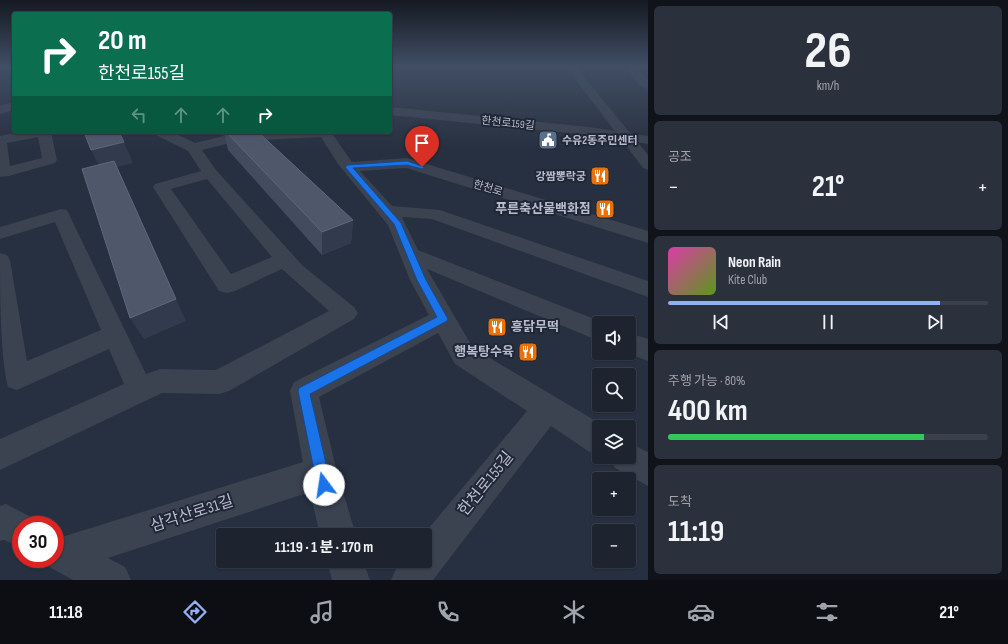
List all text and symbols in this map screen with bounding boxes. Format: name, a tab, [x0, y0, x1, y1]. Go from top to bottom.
text: 26	[804, 20, 852, 83]
text: 20 m	[98, 24, 147, 57]
icon: right	[32, 28, 84, 80]
text: 한천로155길	[98, 63, 185, 84]
text: km/h	[817, 78, 839, 94]
icon: left	[128, 104, 150, 126]
icon: ahead	[170, 104, 192, 126]
icon: ahead	[212, 104, 234, 126]
icon: right	[254, 104, 276, 126]
street label: 한천로159길	[481, 114, 535, 132]
pin	[405, 126, 439, 167]
public building icon: 수유2동주민센터	[537, 129, 559, 151]
icon: arrive	[411, 132, 433, 154]
place label: 수유2동주민센터	[562, 134, 638, 147]
text: 공조	[668, 149, 692, 165]
restaurant icon: 강짬뽕락궁	[589, 165, 611, 187]
text: 21°	[812, 169, 844, 205]
place label: 강짬뽕락궁	[535, 170, 586, 183]
text: −	[668, 174, 679, 201]
text: +	[977, 174, 988, 201]
street label: 한천로	[472, 177, 504, 199]
restaurant icon: 푸른축산물백화점	[594, 198, 616, 220]
place label: 푸른축산물백화점	[495, 201, 591, 217]
text: Neon Rain	[728, 253, 781, 272]
text: Kite Club	[728, 272, 767, 288]
icon: previous	[710, 311, 732, 333]
icon: pause	[817, 311, 839, 333]
icon: next	[924, 311, 946, 333]
restaurant icon: 흥닭무떡	[486, 316, 508, 338]
map controls	[592, 316, 636, 568]
button: sound	[592, 316, 636, 360]
place label: 흥닭무떡	[511, 319, 559, 335]
restaurant icon: 행복탕수육	[517, 341, 539, 363]
place label: 행복탕수육	[454, 344, 514, 360]
button: search	[592, 368, 636, 412]
text: 주행 가능 · 80%	[668, 373, 746, 389]
text: 400 km	[668, 393, 748, 429]
button: layers	[592, 420, 636, 464]
street label: 한천로155길	[454, 448, 518, 520]
position arrow	[303, 464, 345, 506]
button: +	[592, 472, 636, 516]
street label: 삼각산로31길	[148, 492, 236, 536]
text: 도착	[668, 494, 692, 510]
text: 11:19	[668, 514, 724, 550]
speed limit sign: 30	[12, 516, 64, 568]
button: −	[592, 524, 636, 568]
text: 11:19 · 1 분 · 170 m	[275, 538, 373, 557]
icon: directions	[181, 598, 209, 626]
icon: music	[308, 598, 336, 626]
icon: phone	[434, 598, 462, 626]
icon: climate	[560, 598, 588, 626]
icon: car	[687, 598, 715, 626]
icon: filters	[813, 598, 841, 626]
text: 11:18	[49, 602, 83, 623]
text: 21°	[939, 602, 959, 623]

